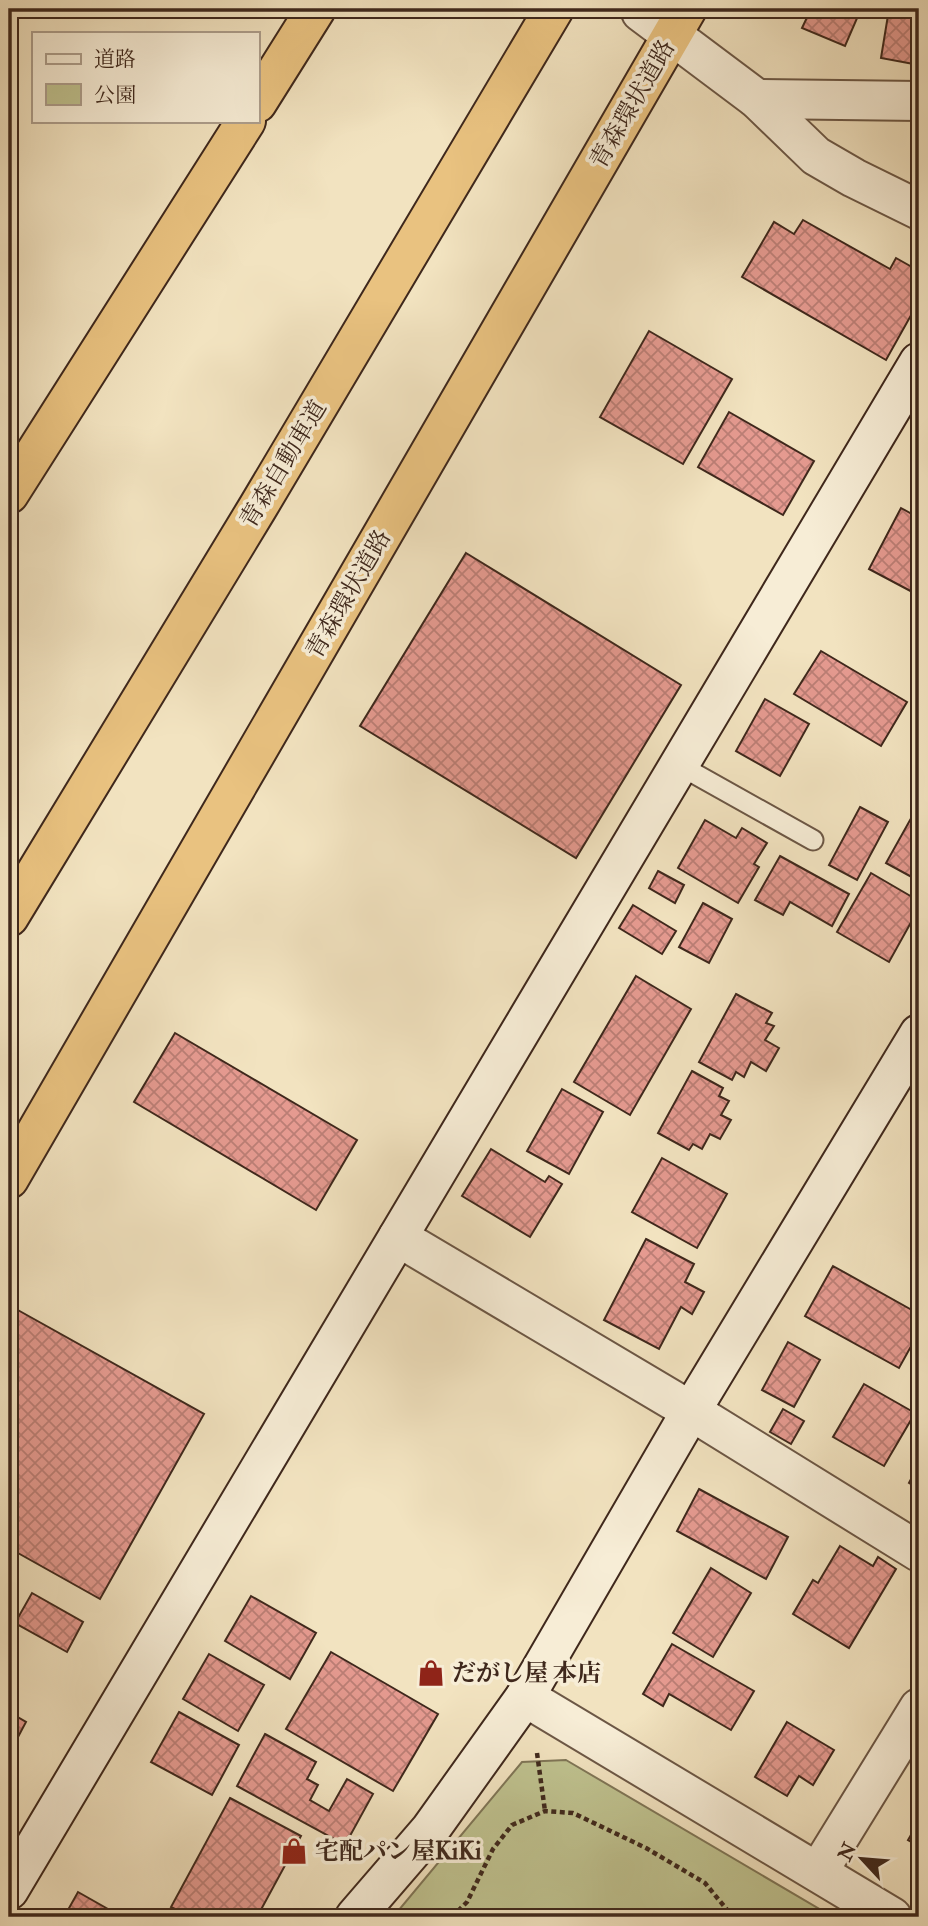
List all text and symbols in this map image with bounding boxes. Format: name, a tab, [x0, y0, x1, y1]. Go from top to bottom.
legend	[32, 32, 259, 122]
street label: 青森環状道路	[583, 34, 682, 174]
text: 道路	[94, 46, 136, 73]
text: 公園	[94, 82, 136, 109]
street label: 青森自動車道	[233, 395, 334, 534]
street label: 青森環状道路	[299, 524, 398, 664]
shop icon: だがし屋 本店	[416, 1658, 446, 1688]
place label: だがし屋 本店	[452, 1658, 601, 1689]
north arrow	[827, 1825, 897, 1895]
shop icon: 宅配パン屋KiKi	[279, 1836, 309, 1866]
place label: 宅配パン屋KiKi	[315, 1836, 482, 1867]
text: N	[833, 1838, 863, 1866]

